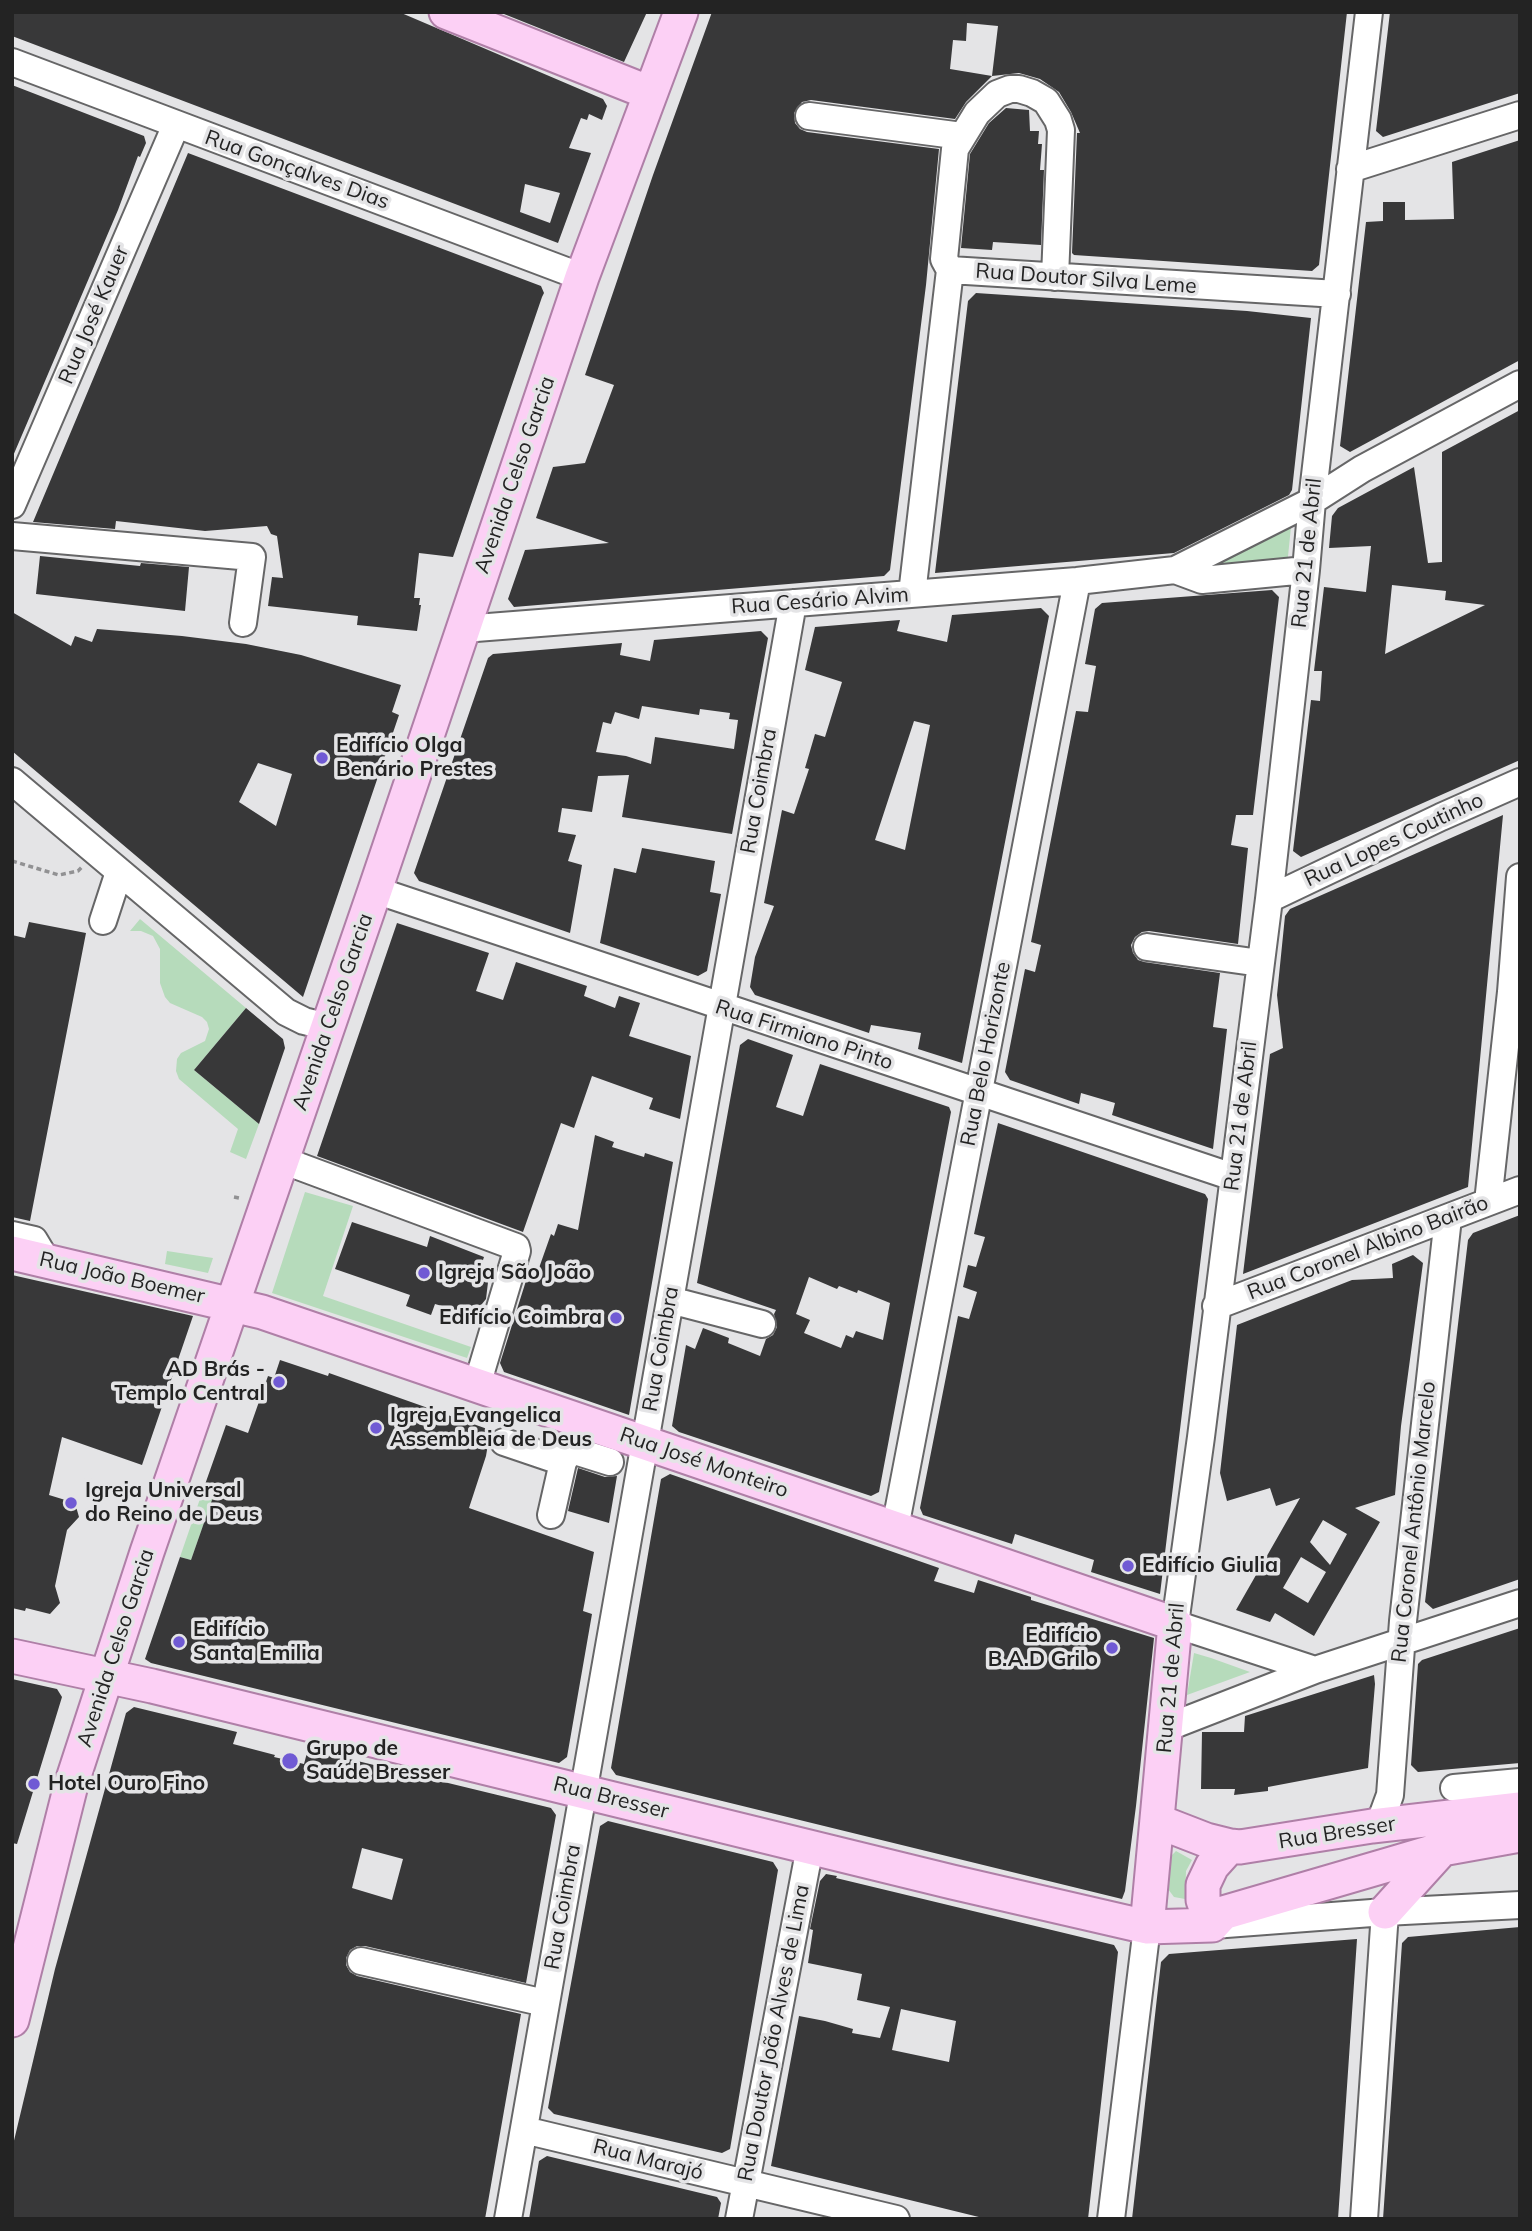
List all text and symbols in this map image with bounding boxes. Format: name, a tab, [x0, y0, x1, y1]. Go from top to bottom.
street label: Rua Gonçalves Dias	[201, 125, 393, 215]
street label: Rua José Kauer	[53, 242, 135, 388]
street label: Rua Doutor Silva Leme	[975, 259, 1197, 299]
street label: Avenida Celso Garcia	[469, 373, 561, 577]
street label: Rua 21 de Abril	[1287, 477, 1327, 629]
street label: Rua Cesário Alvim	[730, 582, 910, 620]
street label: Rua Coimbra	[736, 727, 782, 855]
place label: Edifício Olga Benário Prestes	[336, 733, 493, 783]
marker: Edifício Olga Benário Prestes	[314, 750, 330, 766]
street label: Rua Lopes Coutinho	[1300, 787, 1488, 893]
street label: Avenida Celso Garcia	[287, 910, 379, 1114]
street label: Rua Belo Horizonte	[956, 960, 1016, 1148]
street label: Rua Firmiano Pinto	[712, 994, 896, 1076]
street label: Rua 21 de Abril	[1219, 1040, 1263, 1192]
street label: Rua Coronel Albino Bairão	[1244, 1190, 1492, 1306]
street label: Rua João Boemer	[37, 1247, 207, 1309]
place label: Igreja São João	[438, 1260, 591, 1286]
marker: Igreja São João	[416, 1265, 432, 1281]
street label: Rua Coimbra	[638, 1285, 684, 1413]
place label: Edifício Coimbra	[439, 1305, 602, 1331]
marker: Edifício Coimbra	[608, 1310, 624, 1326]
place label: AD Brás - Templo Central	[114, 1357, 265, 1407]
marker: AD Brás - Templo Central	[271, 1374, 287, 1390]
street label: Rua Coronel Antônio Marcelo	[1387, 1380, 1441, 1664]
place label: Igreja Evangelica Assembleia de Deus	[390, 1403, 592, 1453]
marker: Igreja Evangelica Assembleia de Deus	[368, 1420, 384, 1436]
street label: Rua José Monteiro	[616, 1422, 792, 1504]
place label: Igreja Universal do Reino de Deus	[85, 1478, 259, 1528]
marker: Igreja Universal do Reino de Deus	[63, 1495, 79, 1511]
street label: Avenida Celso Garcia	[72, 1546, 160, 1750]
place label: Edifício Giulia	[1142, 1553, 1278, 1579]
marker: Edifício Giulia	[1120, 1558, 1136, 1574]
street label: Rua 21 de Abril	[1152, 1602, 1190, 1754]
place label: Edifício Santa Emilia	[193, 1617, 320, 1667]
place label: Edifício B.A.D Grilo	[988, 1623, 1098, 1673]
marker: Edifício Santa Emilia	[171, 1634, 187, 1650]
marker: Edifício B.A.D Grilo	[1104, 1640, 1120, 1656]
place label: Grupo de Saúde Bresser	[306, 1736, 450, 1786]
marker: Grupo de Saúde Bresser	[280, 1751, 300, 1771]
place label: Hotel Ouro Fino	[48, 1771, 205, 1797]
street label: Rua Bresser	[551, 1772, 671, 1824]
marker: Hotel Ouro Fino	[26, 1776, 42, 1792]
street label: Rua Bresser	[1277, 1811, 1397, 1855]
street label: Rua Coimbra	[540, 1843, 586, 1971]
street label: Rua Doutor João Alves de Lima	[733, 1883, 815, 2183]
street label: Rua Marajó	[590, 2134, 706, 2186]

